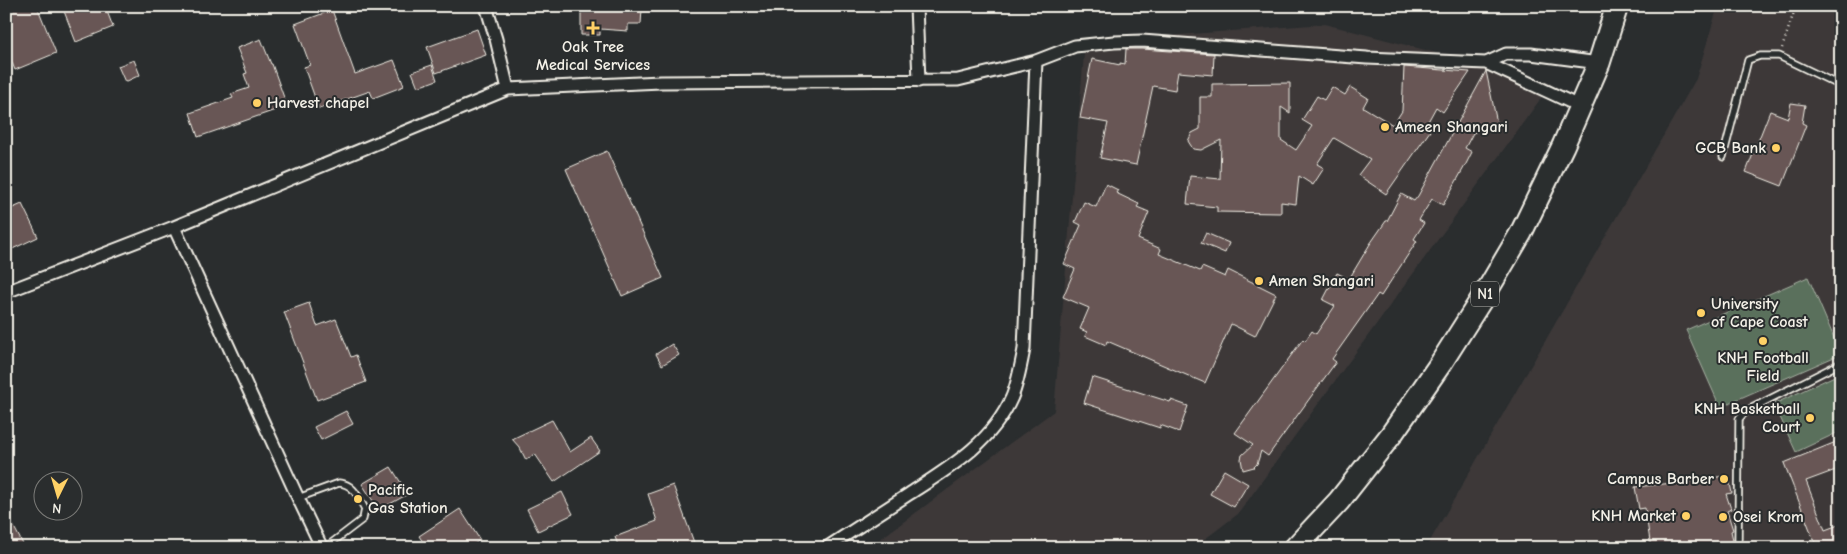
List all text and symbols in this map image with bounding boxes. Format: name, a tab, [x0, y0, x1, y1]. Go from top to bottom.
marker: Oak Tree Medical Services	[586, 21, 600, 35]
place label: Oak Tree Medical Services	[536, 38, 650, 74]
place label: Harvest chapel	[267, 94, 369, 112]
marker: Harvest chapel	[251, 97, 263, 109]
place label: Ameen Shangari	[1395, 118, 1508, 136]
marker: Ameen Shangari	[1379, 121, 1391, 133]
place label: GCB Bank	[1695, 139, 1766, 157]
marker: GCB Bank	[1770, 142, 1782, 154]
place label: Amen Shangari	[1269, 272, 1374, 290]
marker: Amen Shangari	[1253, 275, 1265, 287]
road number: N1	[1471, 282, 1499, 306]
place label: University of Cape Coast	[1711, 295, 1808, 331]
marker: University of Cape Coast	[1695, 307, 1707, 319]
marker: KNH Football Field	[1757, 335, 1769, 347]
place label: KNH Football Field	[1717, 349, 1809, 385]
place label: KNH Basketball Court	[1694, 400, 1801, 436]
marker: KNH Basketball Court	[1804, 412, 1816, 424]
place label: Campus Barber	[1607, 470, 1715, 488]
north arrow	[32, 472, 82, 522]
marker: Campus Barber	[1718, 473, 1730, 485]
place label: Pacific Gas Station	[368, 481, 448, 517]
marker: Pacific Gas Station	[352, 493, 364, 505]
text: N	[52, 500, 62, 517]
place label: KNH Market	[1591, 507, 1677, 525]
place label: Osei Krom	[1733, 508, 1804, 526]
marker: KNH Market	[1680, 510, 1692, 522]
marker: Osei Krom	[1717, 511, 1729, 523]

